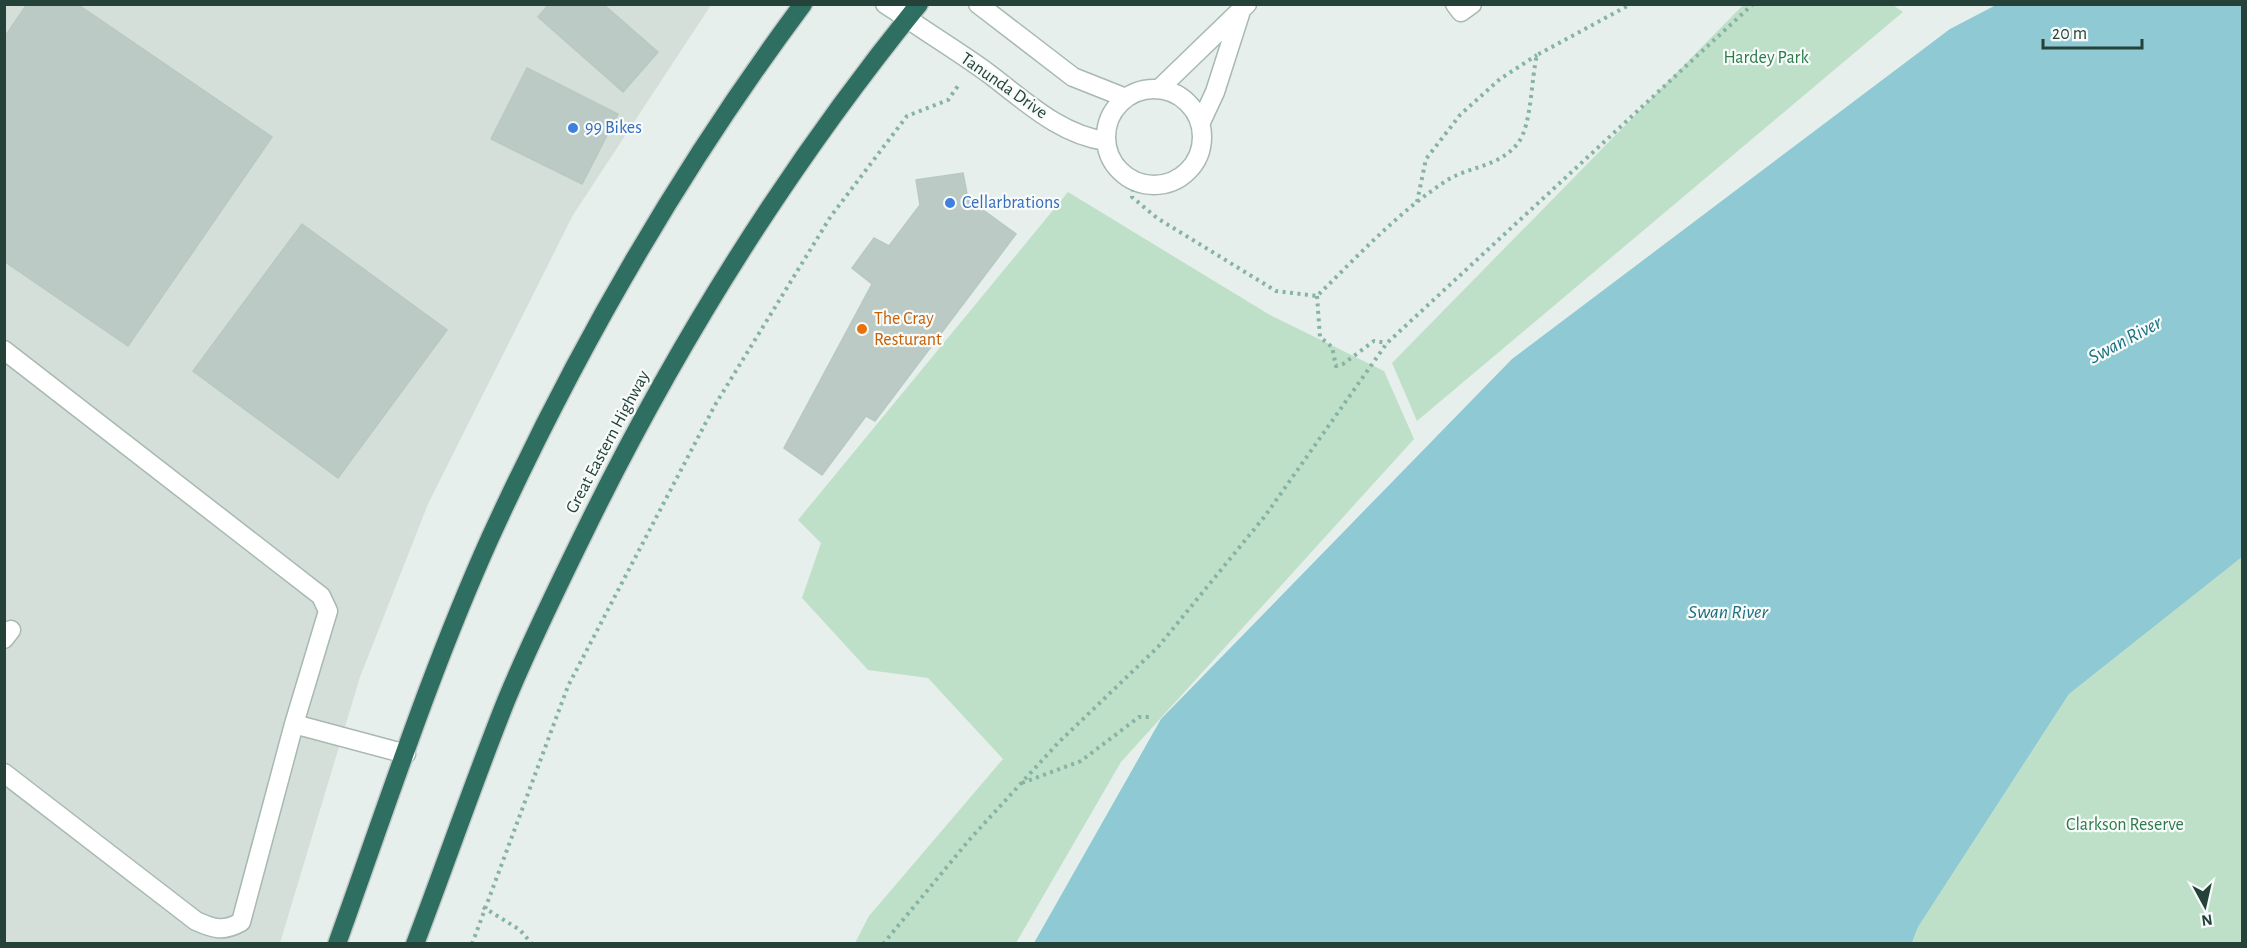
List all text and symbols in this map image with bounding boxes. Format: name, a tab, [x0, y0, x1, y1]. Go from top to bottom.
scale bar	[2043, 12, 2142, 50]
text: 20 m	[2052, 25, 2087, 43]
park label: Hardey Park	[1723, 49, 1809, 67]
street label: Tanunda Drive	[957, 50, 1051, 122]
place label: 99 Bikes	[585, 119, 642, 137]
marker: 99 Bikes	[566, 121, 580, 135]
place label: Cellarbrations	[962, 194, 1060, 212]
marker: Cellarbrations	[943, 196, 957, 210]
place label: The Cray Resturant	[874, 310, 942, 349]
water label: Swan River	[2085, 312, 2165, 368]
marker: The Cray Resturant	[855, 322, 869, 336]
street label: Great Eastern Highway	[563, 367, 653, 516]
water label: Swan River	[1688, 602, 1768, 622]
park label: Clarkson Reserve	[2066, 816, 2184, 834]
north arrow	[2175, 876, 2235, 936]
text: N	[2200, 911, 2214, 929]

